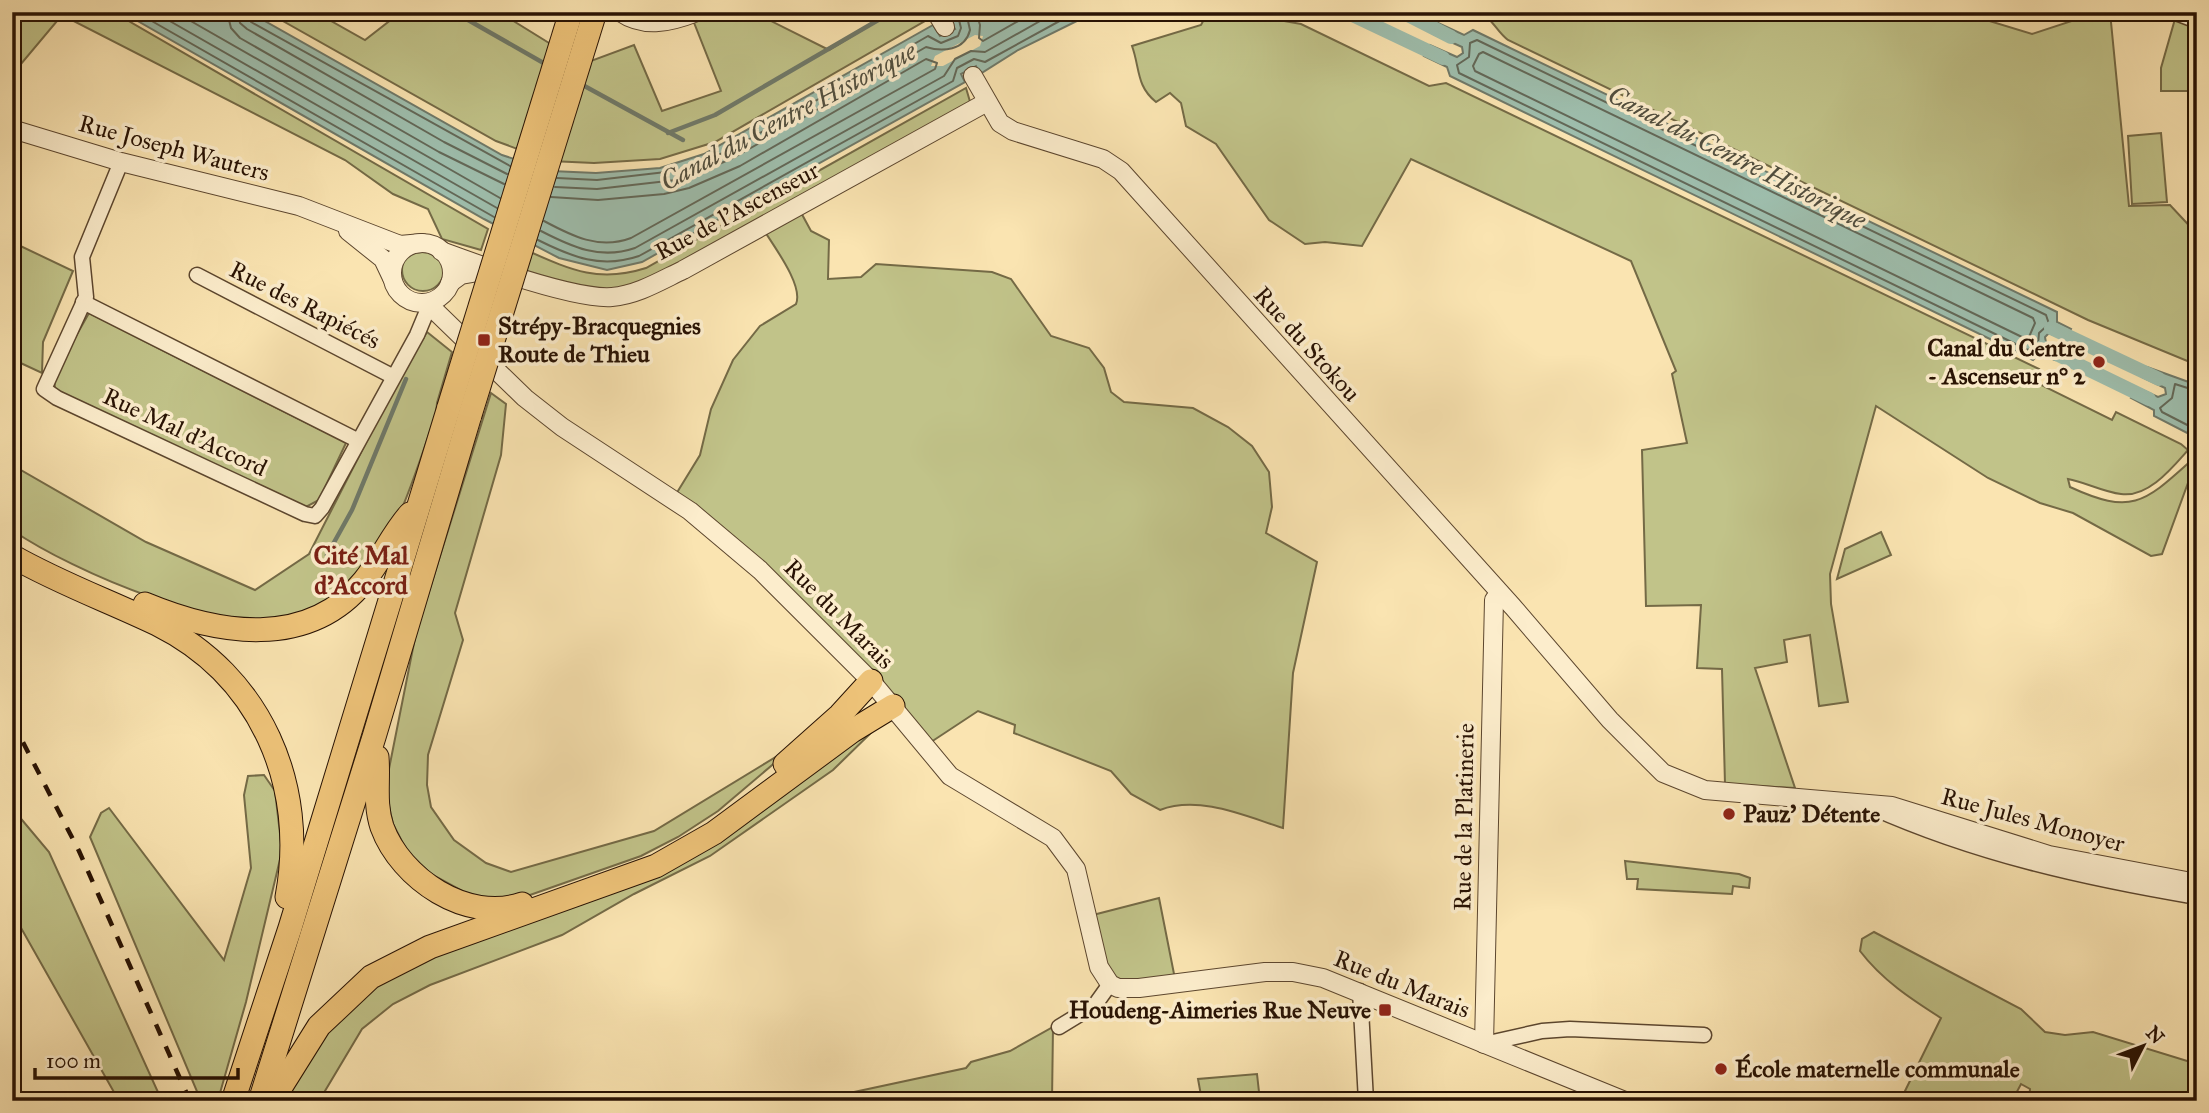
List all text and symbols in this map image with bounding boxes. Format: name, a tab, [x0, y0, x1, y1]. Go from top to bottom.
water label: Canal du Centre Historique	[655, 34, 923, 197]
water label: Canal du Centre Historique	[1603, 78, 1872, 237]
street label: Rue Joseph Wauters	[75, 108, 273, 188]
street label: Rue de l'Ascenseur	[650, 155, 824, 267]
street label: Rue des Rapiécés	[225, 254, 385, 356]
street label: Rue du Stokou	[1247, 280, 1367, 408]
place label: Strépy-Bracquegnies Route de Thieu	[498, 311, 701, 369]
marker: Strépy-Bracquegnies Route de Thieu	[476, 332, 492, 348]
place label: Canal du Centre - Ascenseur n° 2	[1927, 333, 2086, 391]
marker: Canal du Centre - Ascenseur n° 2	[2091, 354, 2107, 370]
street label: Rue Mal d'Accord	[98, 381, 272, 483]
district label: Cité Mal d'Accord	[313, 539, 410, 601]
street label: Rue du Marais	[777, 552, 901, 676]
street label: Rue de la Platinerie	[1447, 723, 1481, 911]
street label: Rue Jules Monoyer	[1938, 781, 2128, 859]
place label: Pauz' Détente	[1743, 799, 1880, 829]
marker: Pauz' Détente	[1721, 806, 1737, 822]
street label: Rue du Marais	[1330, 943, 1474, 1025]
place label: Houdeng-Aimeries Rue Neuve	[1069, 995, 1371, 1025]
marker: Houdeng-Aimeries Rue Neuve	[1377, 1002, 1393, 1018]
north arrow	[2108, 1012, 2178, 1082]
text: N	[2141, 1021, 2169, 1049]
scale bar	[35, 1036, 238, 1080]
text: 100 m	[46, 1048, 101, 1074]
place label: École maternelle communale	[1735, 1053, 2020, 1084]
marker: École maternelle communale	[1713, 1061, 1729, 1077]

